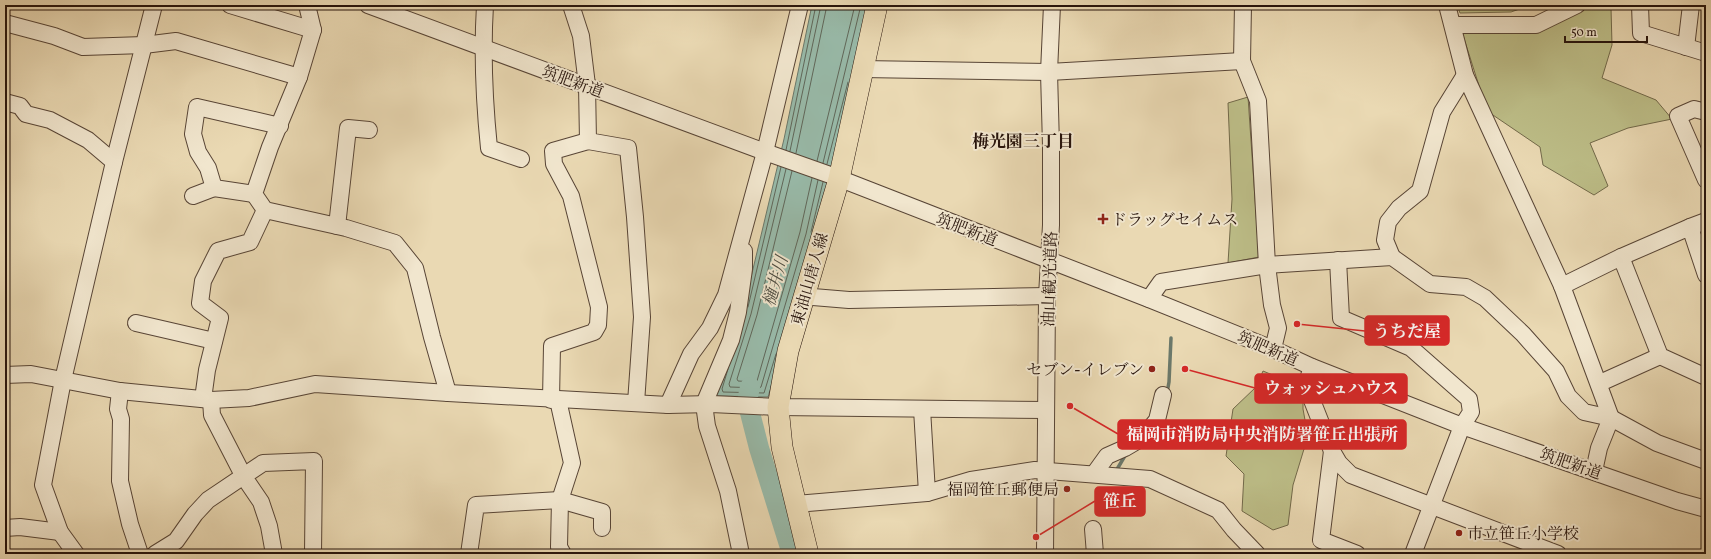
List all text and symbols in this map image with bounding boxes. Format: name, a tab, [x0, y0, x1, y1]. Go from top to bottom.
scale bar	[1565, 18, 1647, 44]
text: 50 m	[1571, 25, 1597, 41]
street label: 筑肥新道	[538, 62, 606, 104]
district label: 梅光園三丁目	[972, 131, 1074, 154]
street label: 筑肥新道	[932, 209, 1000, 253]
place label: ドラッグセイムス	[1111, 210, 1238, 232]
marker: ドラッグセイムス	[1098, 214, 1108, 224]
street label: 東油山唐人線	[787, 230, 835, 329]
street label: 油山観光道路	[1038, 231, 1064, 327]
water label: 樋井川	[758, 252, 795, 309]
callout: うちだ屋	[1365, 316, 1449, 345]
text: うちだ屋	[1373, 321, 1441, 344]
street label: 筑肥新道	[1233, 327, 1301, 372]
place label: セブン-イレブン	[1027, 360, 1144, 382]
marker: セブン-イレブン	[1147, 364, 1157, 374]
callout: ウォッシュハウス	[1255, 374, 1407, 403]
text: ウォッシュハウス	[1264, 378, 1398, 401]
callout: 福岡市消防局中央消防署笹丘出張所	[1118, 420, 1406, 449]
text: 福岡市消防局中央消防署笹丘出張所	[1126, 424, 1398, 447]
street label: 筑肥新道	[1537, 444, 1604, 486]
place label: 福岡笹丘郵便局	[947, 480, 1059, 502]
marker: 福岡笹丘郵便局	[1062, 484, 1072, 494]
callout: 笹丘	[1095, 487, 1145, 516]
text: 笹丘	[1103, 491, 1137, 514]
place label: 市立笹丘小学校	[1467, 524, 1579, 546]
marker: 市立笹丘小学校	[1454, 528, 1464, 538]

